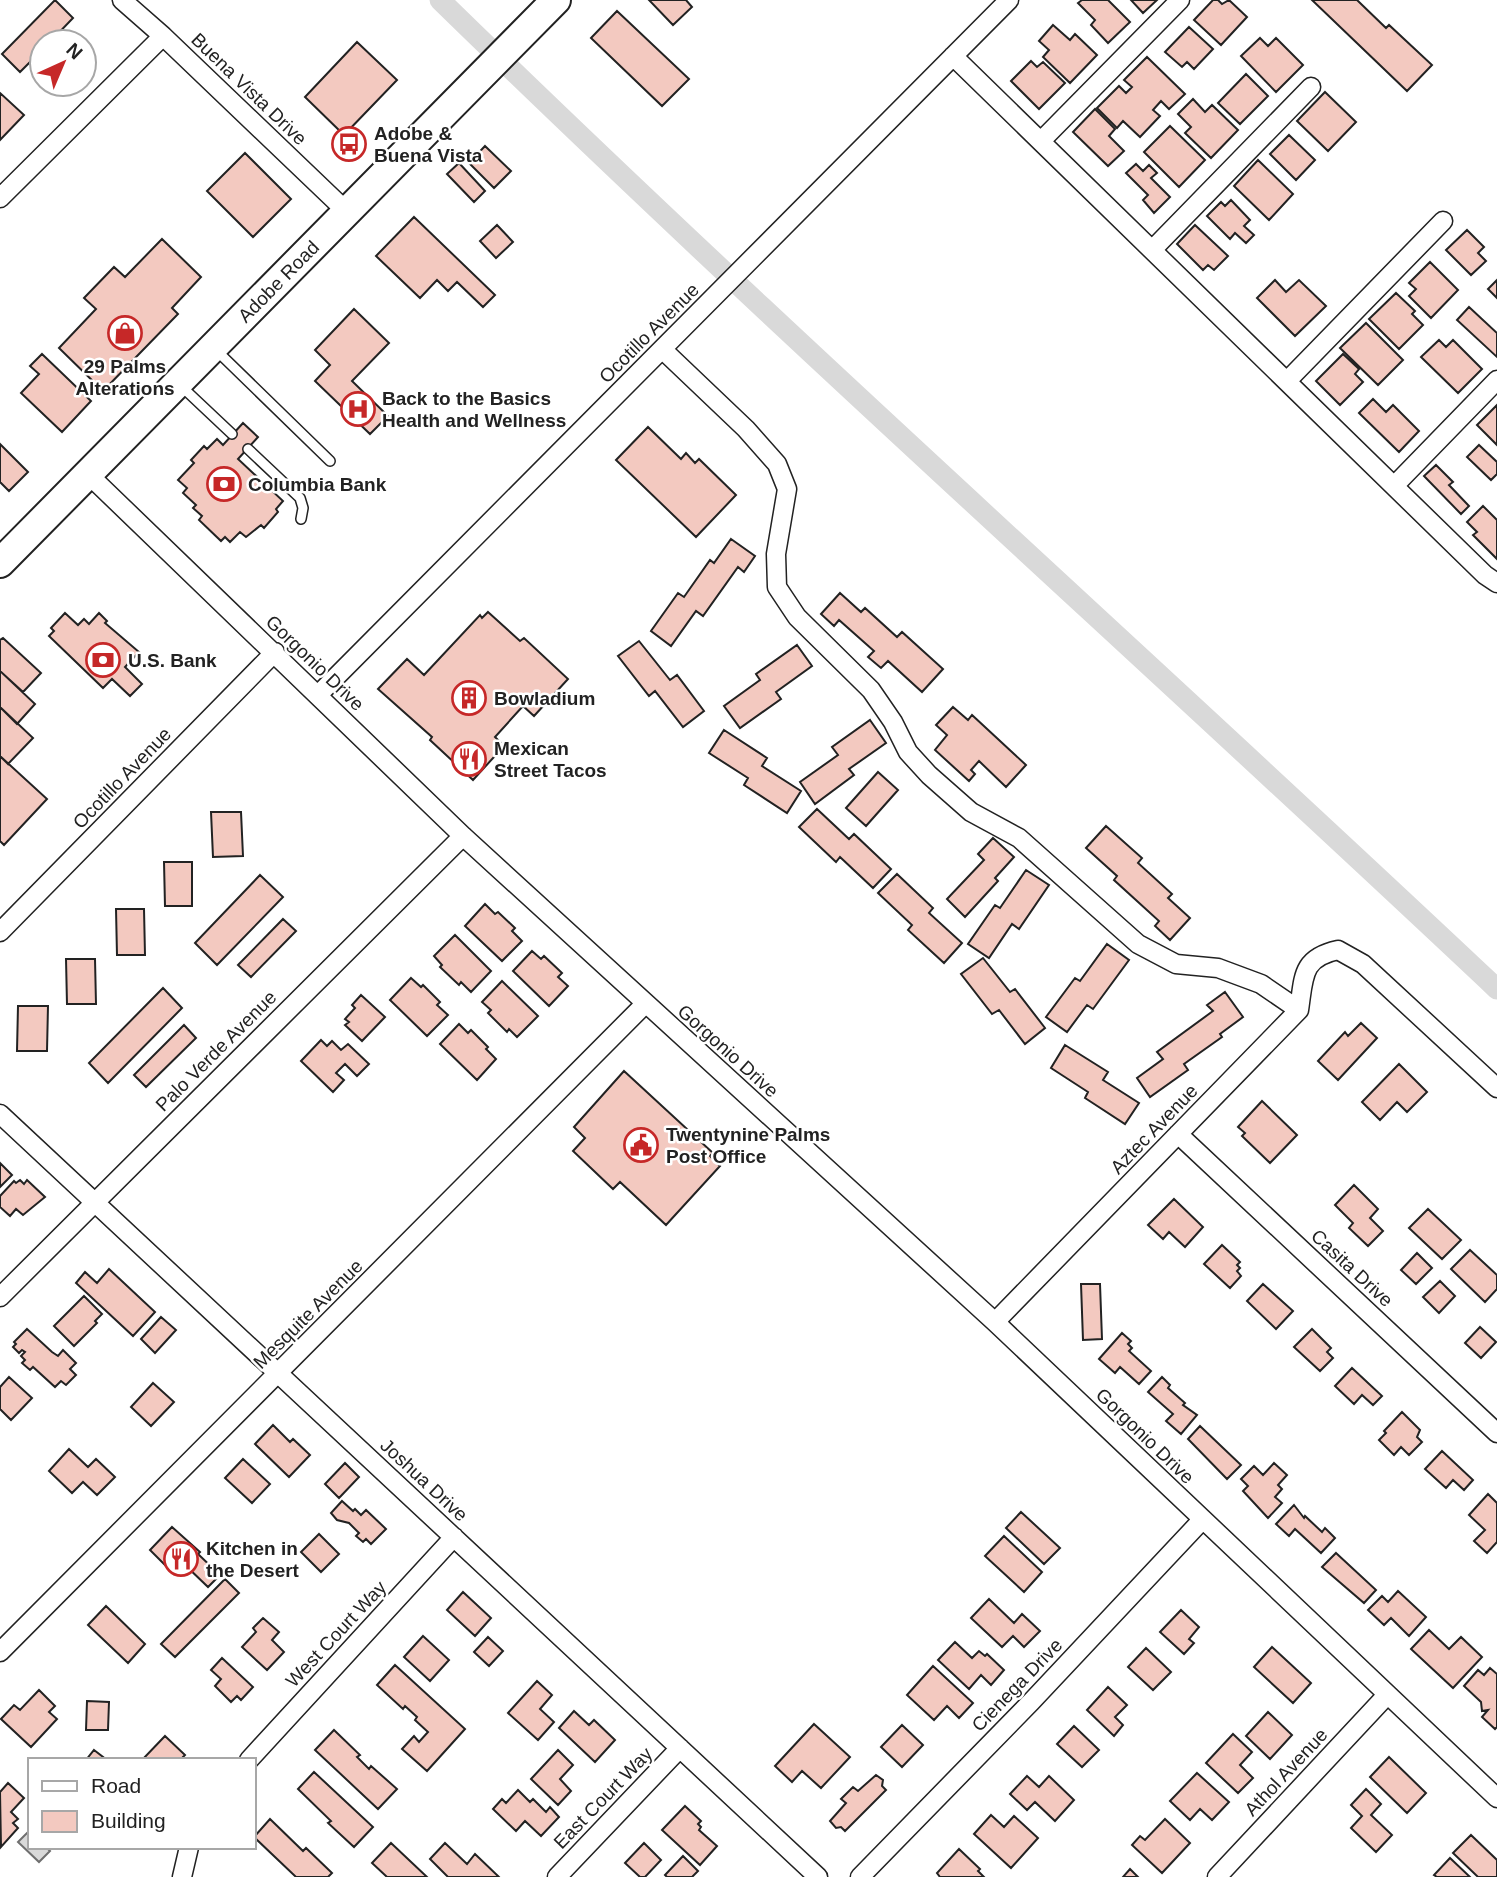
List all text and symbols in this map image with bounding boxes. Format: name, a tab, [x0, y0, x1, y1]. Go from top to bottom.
north arrow	[28, 28, 98, 98]
street label: Buena Vista Drive	[187, 29, 311, 149]
text: N	[62, 39, 87, 63]
place label: Adobe & Buena Vista	[374, 123, 483, 166]
bus stop icon: Adobe & Buena Vista	[330, 125, 368, 163]
street label: Adobe Road	[234, 236, 323, 326]
street label: Ocotillo Avenue	[595, 279, 703, 387]
shop icon: 29 Palms Alterations	[106, 314, 144, 352]
place label: 29 Palms Alterations	[75, 356, 175, 399]
place label: Back to the Basics Health and Wellness	[382, 388, 566, 431]
hospital icon: Back to the Basics Health and Wellness	[339, 390, 377, 428]
bank icon: Columbia Bank	[205, 465, 243, 503]
place label: Columbia Bank	[248, 474, 387, 495]
street label: Gorgonio Drive	[262, 611, 368, 715]
bank icon: U.S. Bank	[84, 641, 122, 679]
place label: U.S. Bank	[128, 650, 217, 671]
building icon: Bowladium	[450, 679, 488, 717]
place label: Bowladium	[494, 688, 595, 709]
street label: Ocotillo Avenue	[69, 723, 175, 833]
place label: Mexican Street Tacos	[494, 738, 607, 781]
restaurant icon: Mexican Street Tacos	[450, 740, 488, 778]
street label: Palo Verde Avenue	[152, 987, 280, 1115]
street label: Gorgonio Drive	[673, 1000, 783, 1102]
street label: Aztec Avenue	[1106, 1080, 1202, 1178]
place label: Twentynine Palms Post Office	[666, 1124, 830, 1167]
public building icon: Twentynine Palms Post Office	[622, 1126, 660, 1164]
street label: Casita Drive	[1307, 1225, 1397, 1311]
street label: Mesquite Avenue	[249, 1255, 367, 1373]
street label: Gorgonio Drive	[1092, 1384, 1198, 1488]
street label: Joshua Drive	[376, 1435, 472, 1525]
place label: Kitchen in the Desert	[206, 1538, 300, 1581]
restaurant icon: Kitchen in the Desert	[162, 1540, 200, 1578]
street label: West Court Way	[282, 1576, 391, 1691]
street label: Cienega Drive	[968, 1634, 1066, 1736]
street label: Athol Avenue	[1240, 1724, 1332, 1820]
street label: East Court Way	[549, 1743, 657, 1853]
legend	[28, 1758, 256, 1849]
text: Road	[91, 1774, 141, 1797]
text: Building	[91, 1809, 166, 1832]

